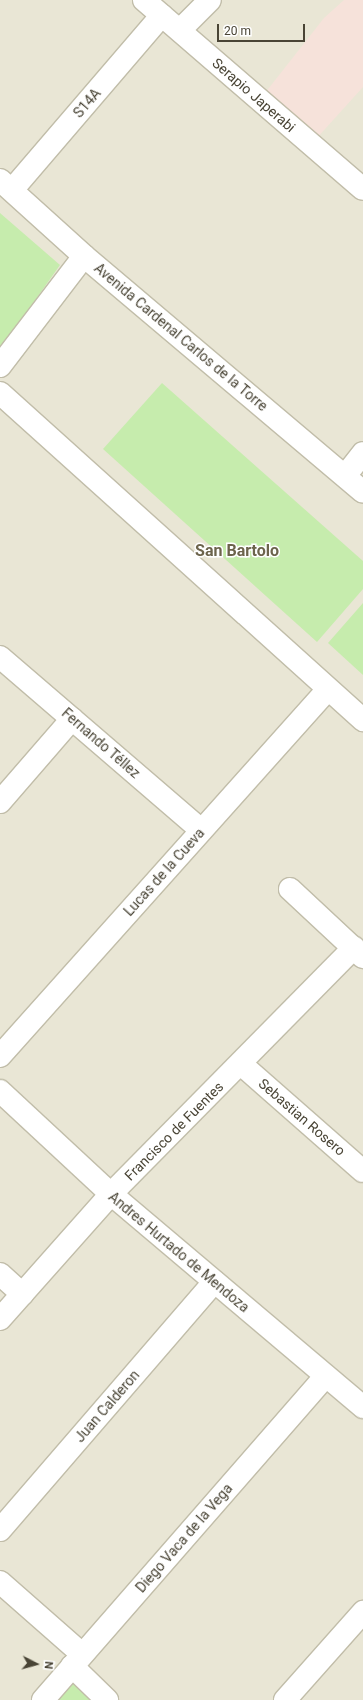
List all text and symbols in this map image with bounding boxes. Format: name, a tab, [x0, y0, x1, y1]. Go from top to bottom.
scale bar	[219, 16, 307, 42]
text: 20 m	[224, 24, 251, 38]
street label: Serapio Japerabi	[209, 54, 299, 136]
street label: S14A	[70, 85, 104, 121]
street label: Avenida Cardenal Carlos de la Torre	[91, 259, 271, 415]
district label: San Bartolo	[195, 541, 279, 561]
street label: Fernando Téllez	[58, 704, 144, 782]
street label: Lucas de la Cueva	[120, 825, 208, 919]
street label: Sebastian Rosero	[255, 1075, 349, 1159]
street label: Francisco de Fuentes	[121, 1078, 227, 1184]
street label: Andres Hurtado de Mendoza	[105, 1188, 253, 1316]
street label: Juan Calderon	[71, 1367, 143, 1445]
street label: Diego Vaca de la Vega	[132, 1480, 236, 1596]
north arrow	[16, 1644, 56, 1684]
text: N	[42, 1661, 55, 1670]

